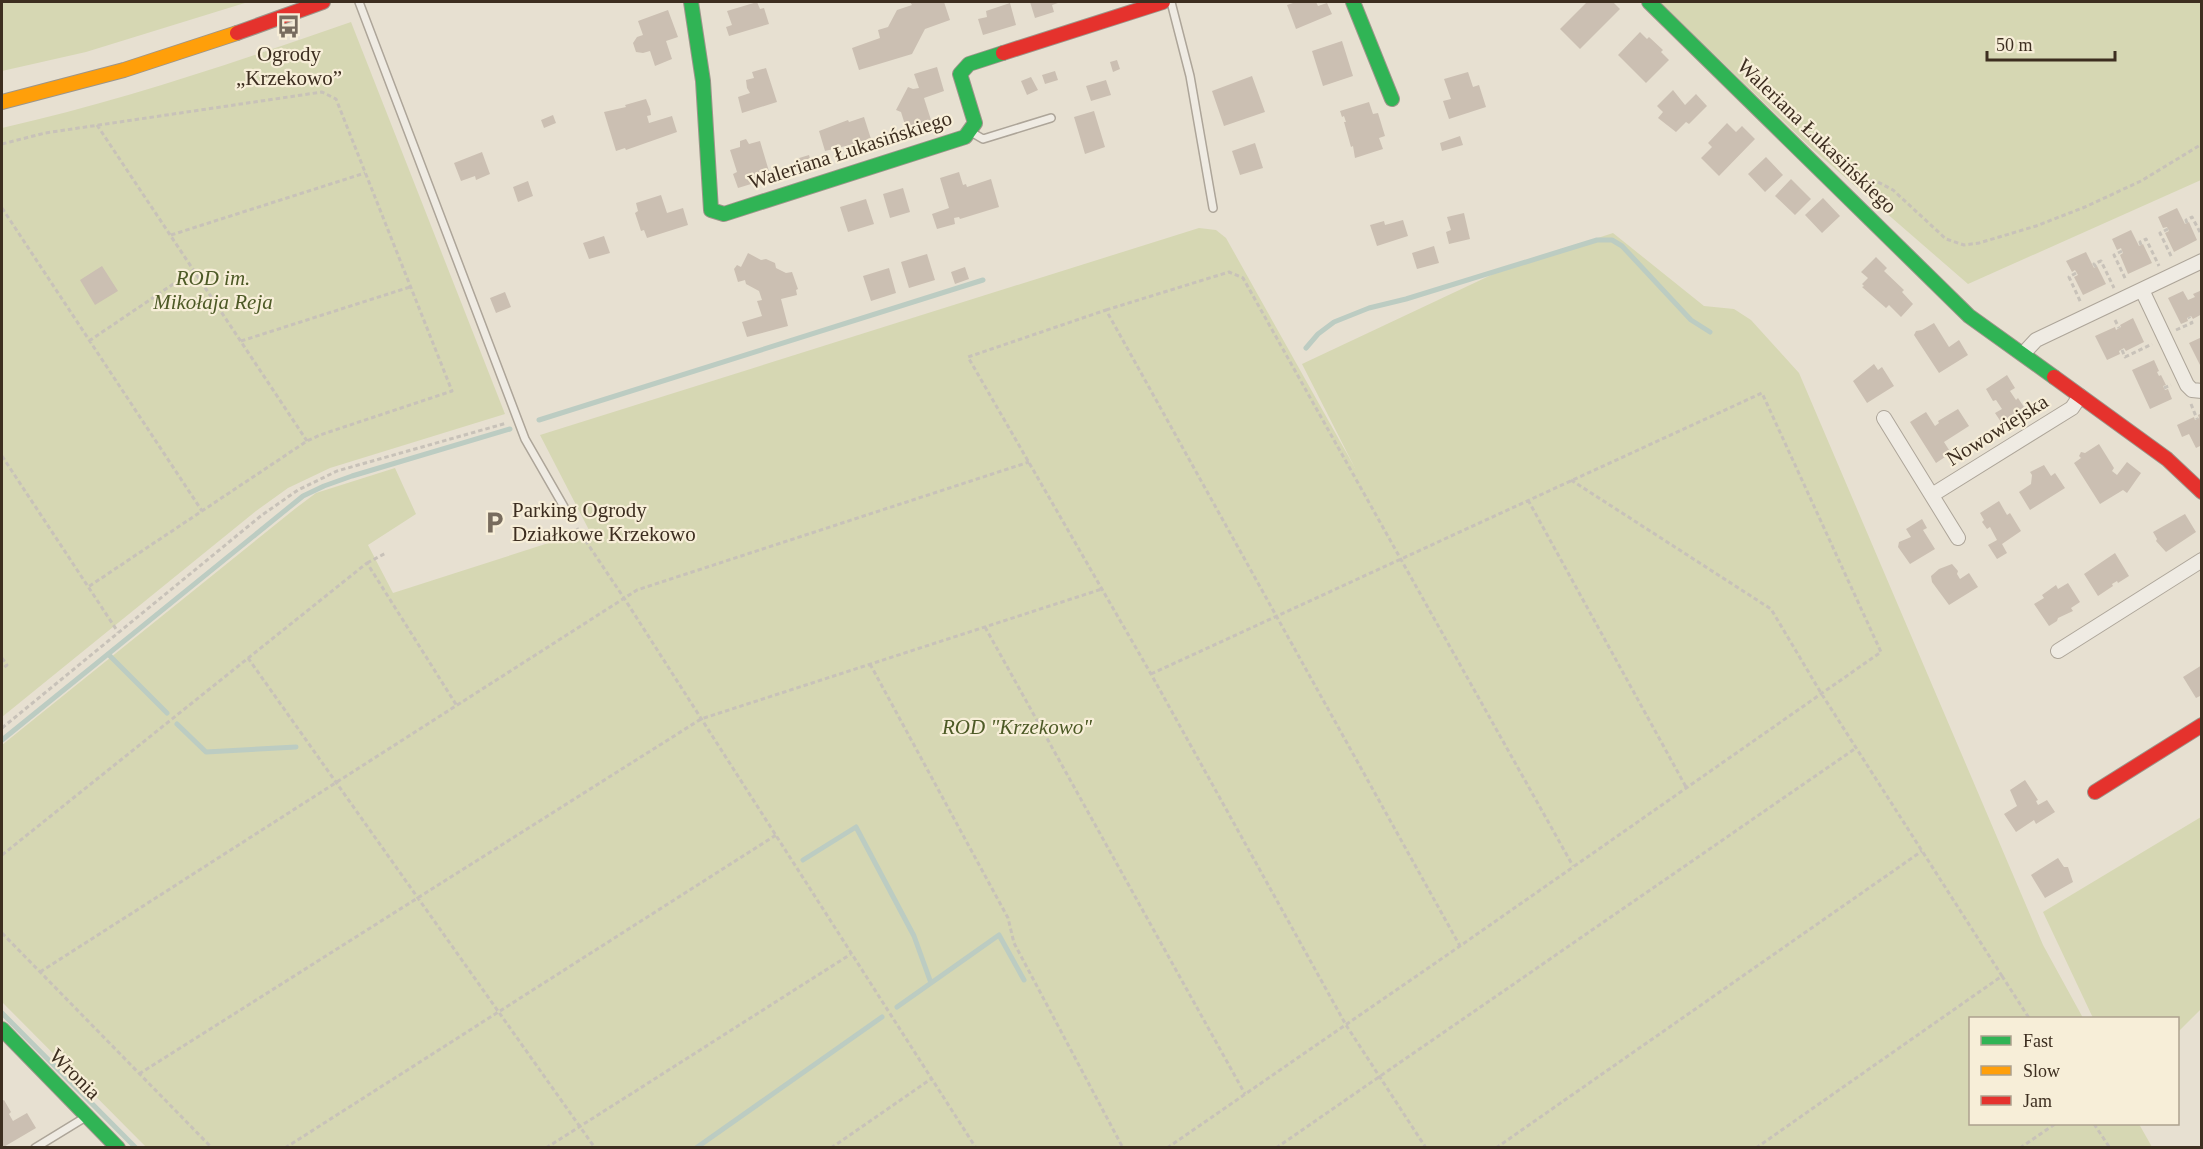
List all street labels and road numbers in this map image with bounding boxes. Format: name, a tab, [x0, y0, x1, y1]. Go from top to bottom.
street label: Waleriana Łukasińskiego	[1732, 54, 1902, 218]
street label: Waleriana Łukasińskiego	[745, 106, 955, 194]
street label: Nowowiejska	[1942, 389, 2053, 471]
street label: Wronia	[45, 1044, 106, 1105]

